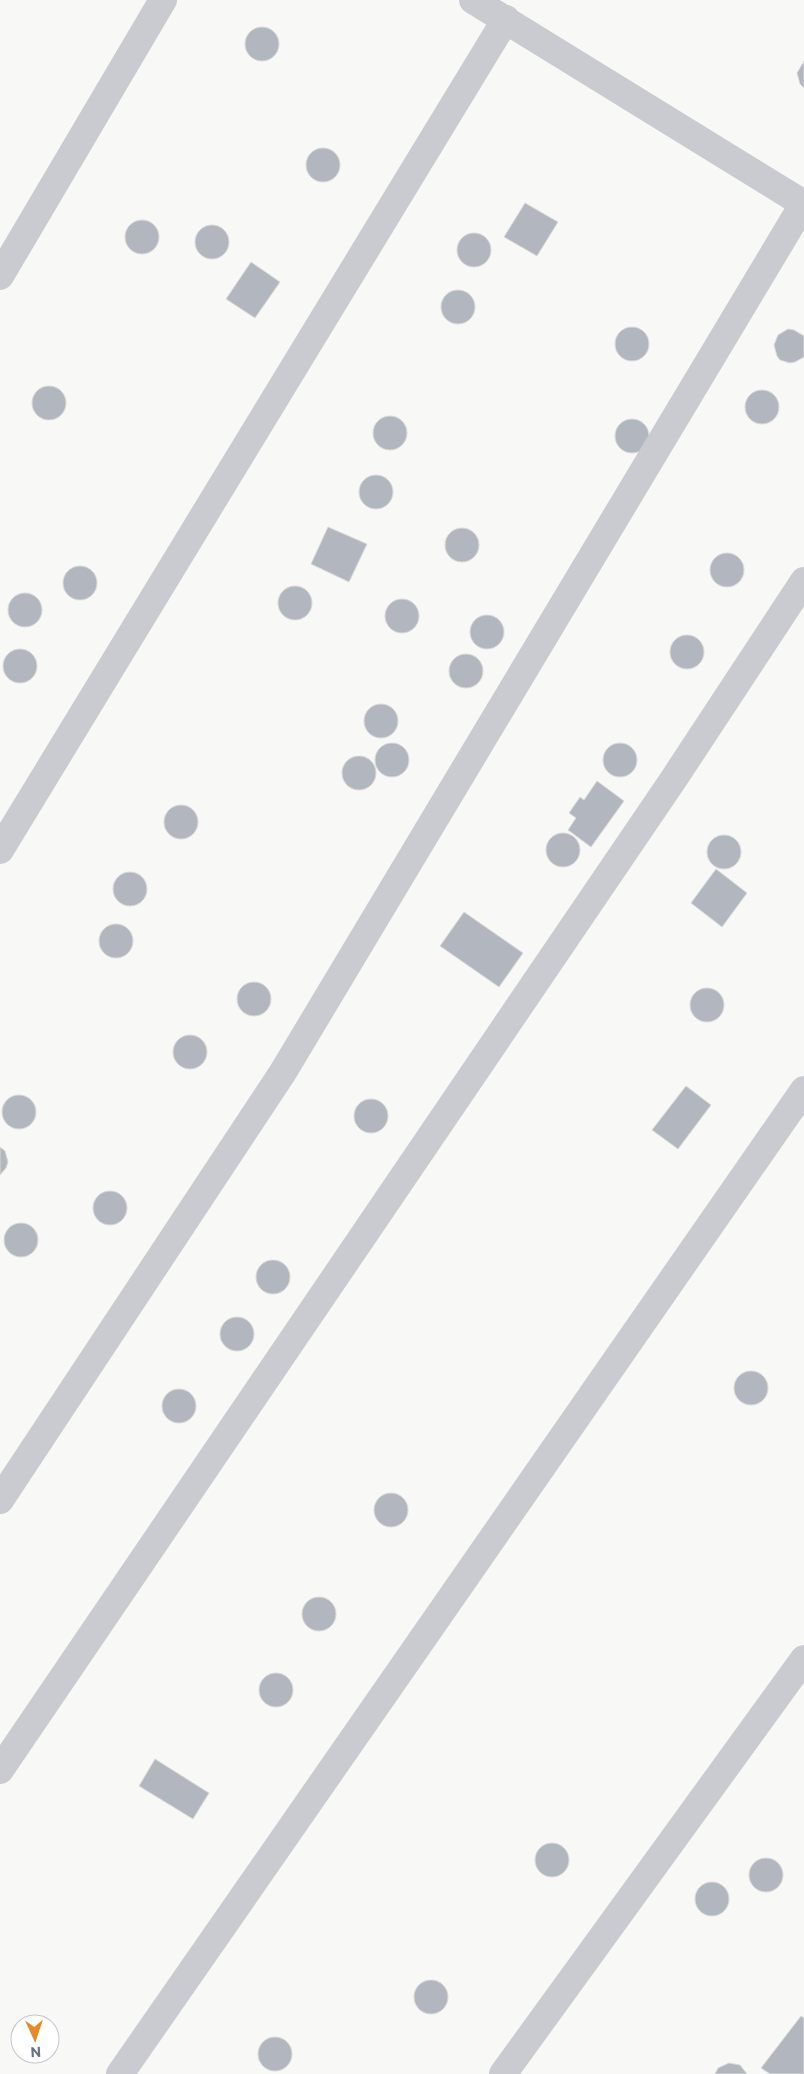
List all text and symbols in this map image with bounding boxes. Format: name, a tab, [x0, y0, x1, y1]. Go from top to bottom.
north arrow	[10, 2014, 60, 2064]
text: N	[30, 2044, 41, 2061]

